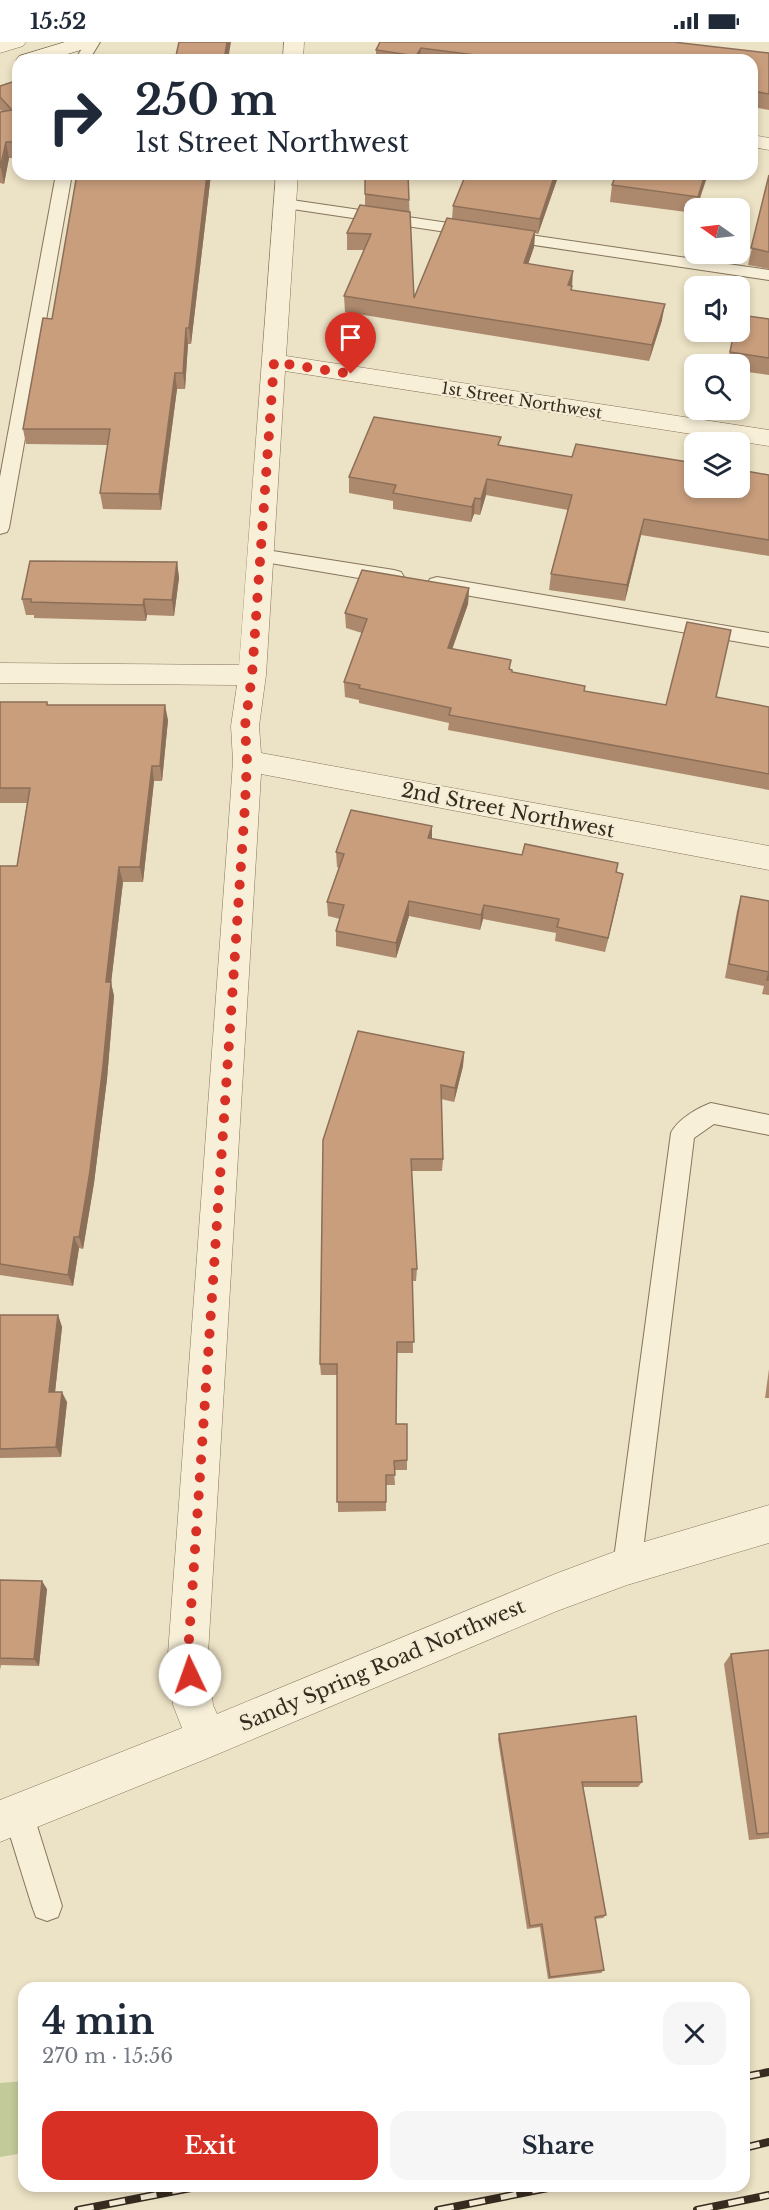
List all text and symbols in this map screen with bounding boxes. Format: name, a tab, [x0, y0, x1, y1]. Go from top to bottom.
text: 15:52	[30, 8, 86, 35]
text: 250 m	[135, 74, 277, 126]
icon: right	[36, 78, 114, 156]
text: 1st Street Northwest	[135, 126, 409, 159]
north arrow	[684, 198, 750, 264]
map controls	[684, 198, 750, 498]
button: sound	[684, 276, 750, 342]
pin	[325, 312, 376, 374]
icon: arrive	[334, 321, 367, 354]
button: search	[684, 354, 750, 420]
street label: 1st Street Northwest	[440, 377, 604, 423]
button: layers	[684, 432, 750, 498]
street label: 2nd Street Northwest	[399, 778, 617, 843]
street label: Sandy Spring Road Northwest	[236, 1594, 529, 1736]
position arrow	[158, 1643, 222, 1707]
text: 4 min	[42, 1999, 154, 2044]
button: close	[663, 2002, 726, 2065]
text: 270 m · 15:56	[42, 2044, 173, 2068]
button: Exit	[42, 2111, 378, 2180]
button: Share	[390, 2111, 726, 2180]

